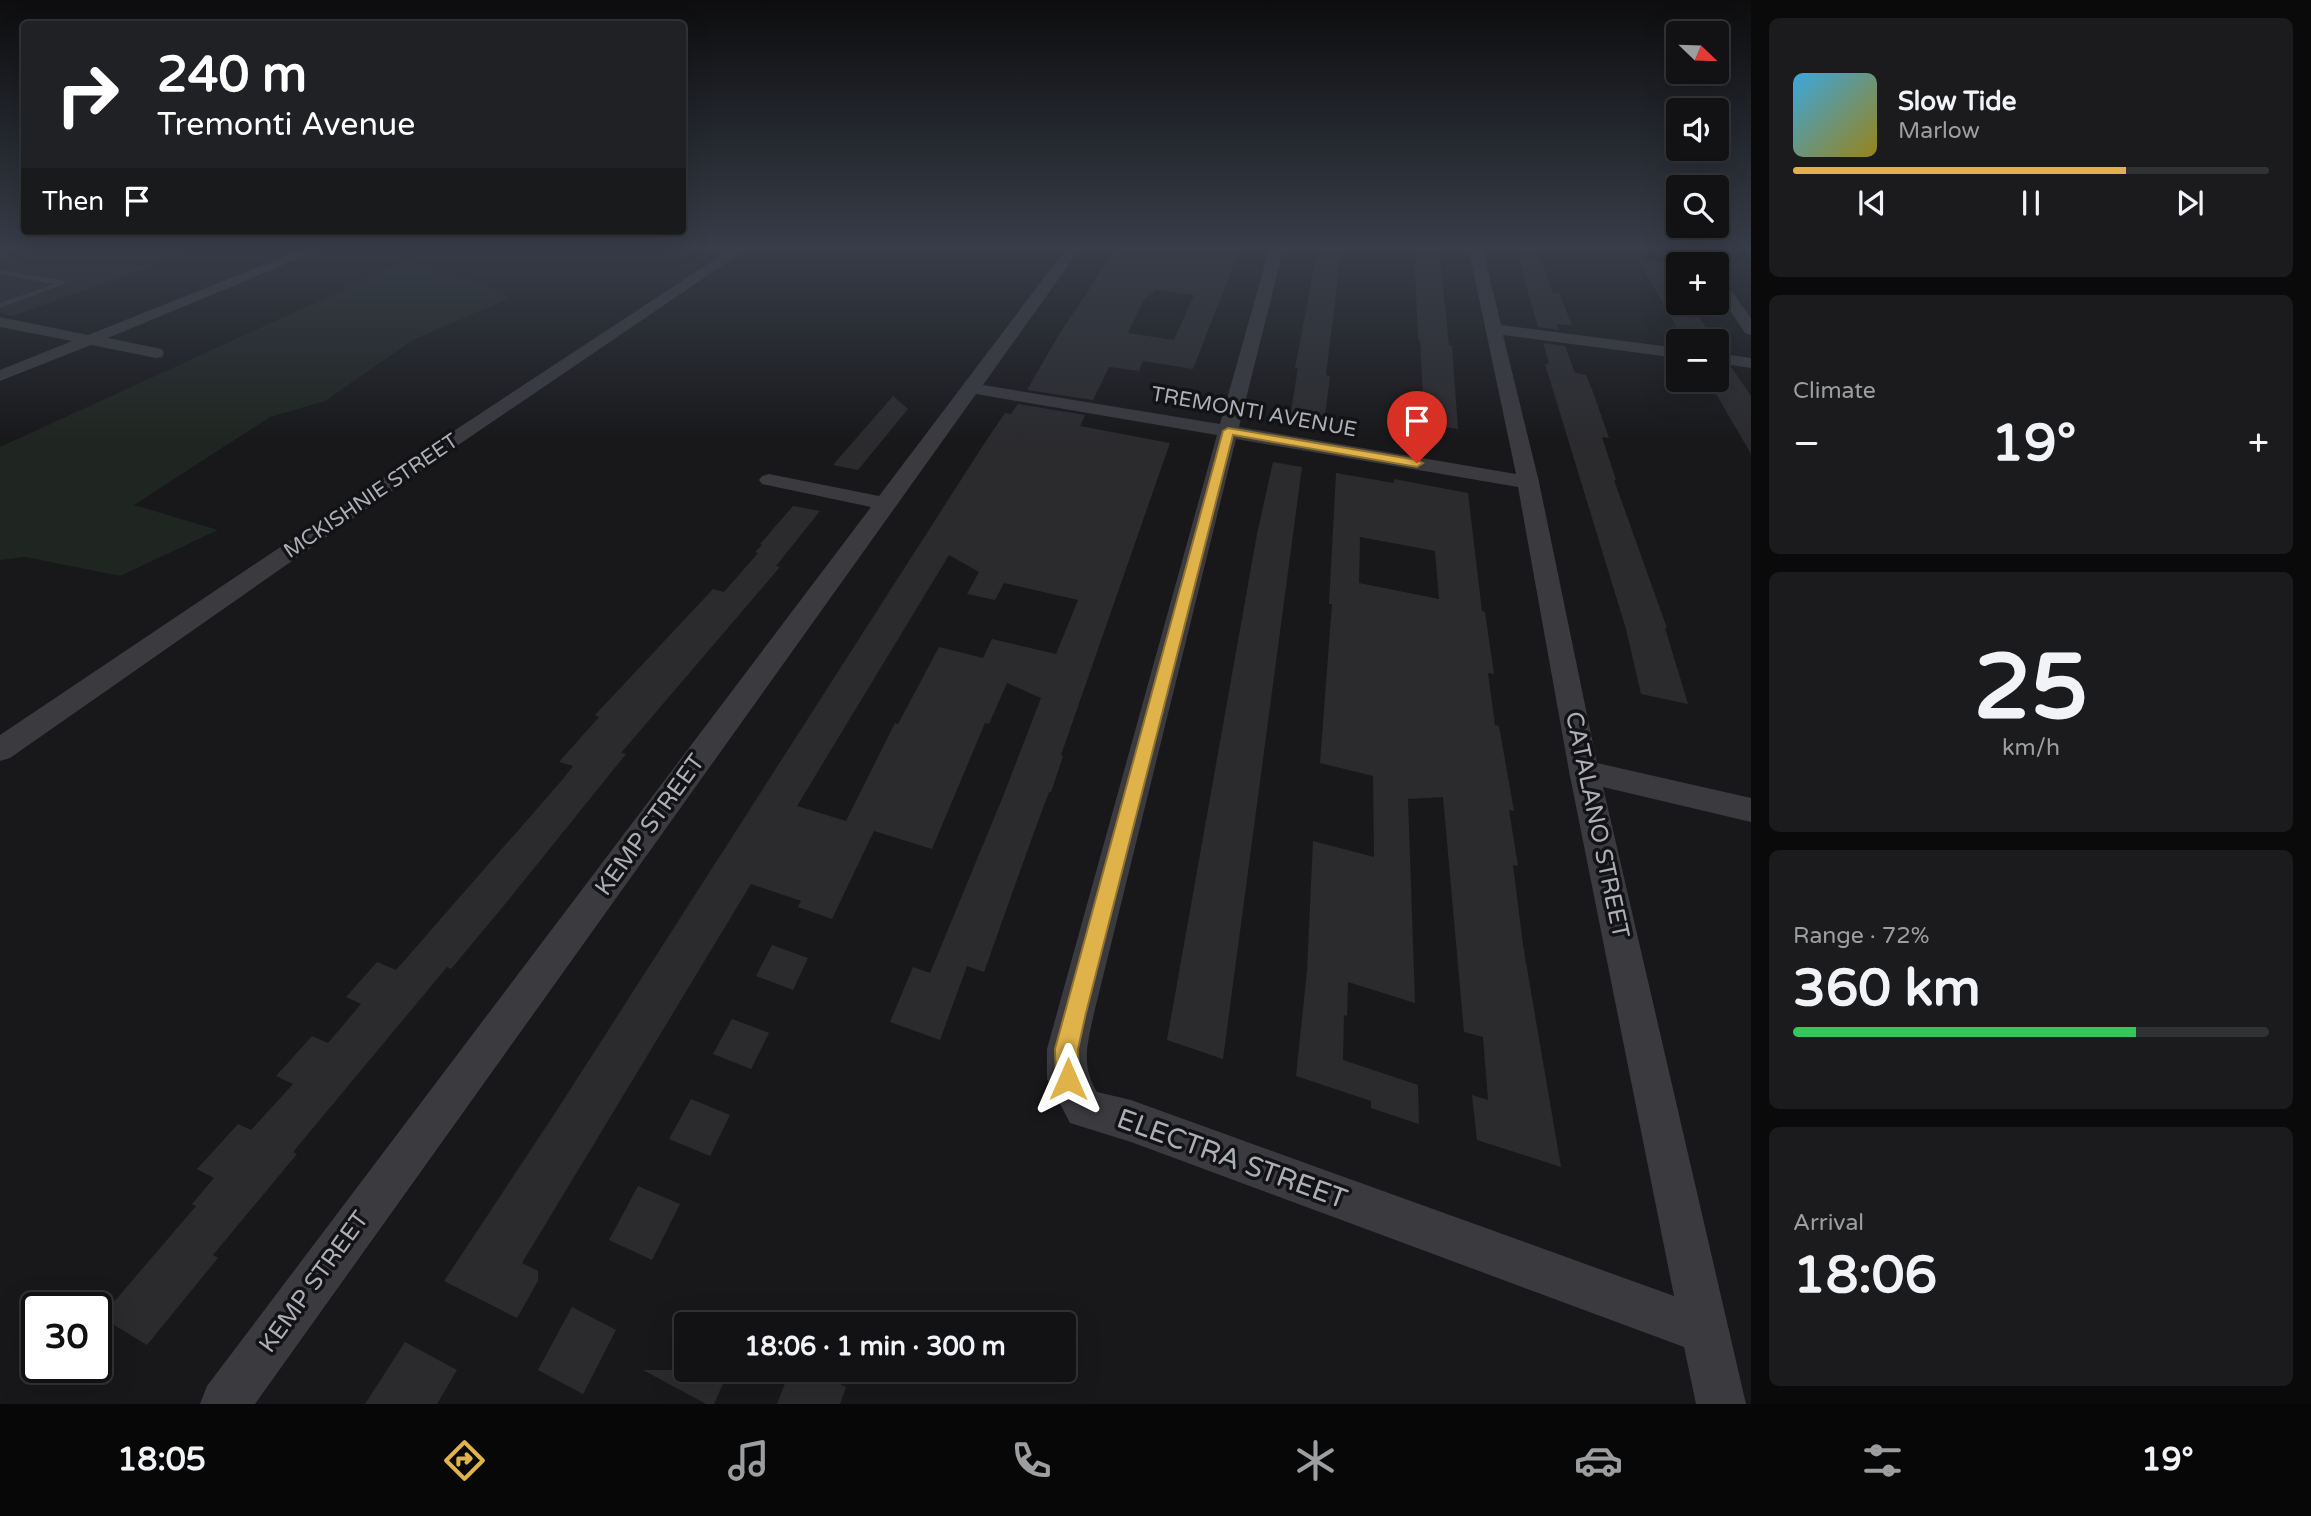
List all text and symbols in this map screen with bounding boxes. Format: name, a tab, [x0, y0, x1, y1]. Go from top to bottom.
north arrow	[1666, 21, 1729, 84]
map controls	[1666, 21, 1729, 392]
text: 240 m	[157, 46, 307, 105]
icon: right	[42, 49, 133, 140]
text: Slow Tide	[1898, 86, 2016, 117]
button: sound	[1666, 98, 1729, 161]
text: Tremonti Avenue	[157, 106, 415, 144]
text: Marlow	[1898, 117, 1980, 145]
button: search	[1666, 175, 1729, 238]
icon: arrive	[118, 182, 156, 220]
icon: previous	[1853, 184, 1891, 222]
icon: pause	[2012, 184, 2050, 222]
icon: next	[2171, 184, 2209, 222]
text: Then	[42, 186, 104, 217]
button: +	[1666, 252, 1729, 315]
button: −	[1666, 329, 1729, 392]
text: Climate	[1793, 377, 1876, 405]
street label: TREMONTI AVENUE	[1149, 382, 1359, 442]
pin	[1387, 391, 1447, 463]
icon: arrive	[1398, 402, 1436, 440]
text: 19°	[1991, 412, 2076, 475]
text: −	[1793, 421, 1820, 467]
text: +	[2248, 421, 2269, 467]
street label: MCKISHNIE STREET	[279, 428, 463, 564]
text: 25	[1974, 633, 2088, 743]
street label: CATALANO STREET	[1559, 709, 1635, 941]
text: km/h	[2002, 734, 2060, 762]
street label: KEMP STREET	[589, 748, 711, 901]
text: Range · 72%	[1793, 922, 1929, 950]
text: 360 km	[1793, 957, 1981, 1020]
position arrow	[1031, 1042, 1105, 1116]
street label: ELECTRA STREET	[1112, 1102, 1352, 1216]
street label: KEMP STREET	[253, 1205, 375, 1358]
text: Arrival	[1793, 1209, 1864, 1237]
text: 18:06	[1793, 1244, 1937, 1307]
speed limit sign: 30	[21, 1292, 112, 1383]
text: 18:06 · 1 min · 300 m	[744, 1331, 1006, 1362]
icon: directions	[440, 1436, 489, 1485]
icon: music	[724, 1436, 773, 1485]
icon: phone	[1007, 1436, 1056, 1485]
icon: climate	[1291, 1436, 1340, 1485]
icon: car	[1574, 1436, 1623, 1485]
icon: filters	[1858, 1436, 1907, 1485]
text: 18:05	[117, 1441, 206, 1479]
text: 19°	[2141, 1441, 2194, 1479]

